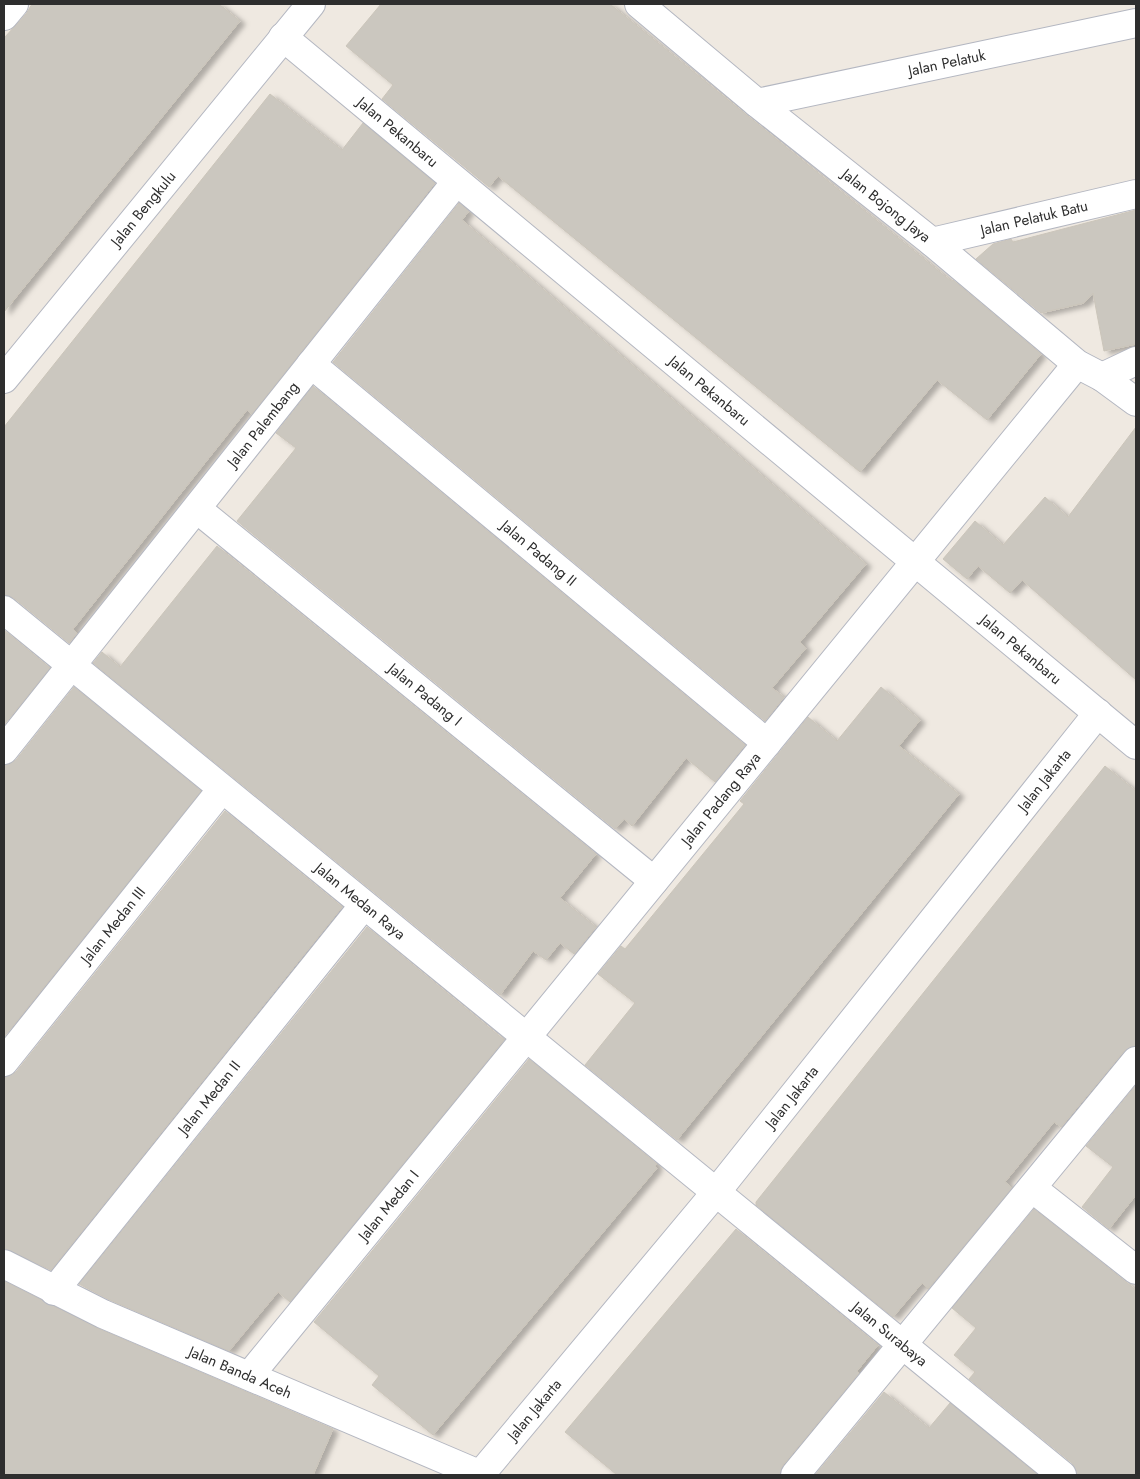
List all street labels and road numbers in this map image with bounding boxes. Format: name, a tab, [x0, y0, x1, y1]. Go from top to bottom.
street label: Jalan Pelatuk	[904, 44, 988, 82]
street label: Jalan Pekanbaru	[351, 90, 443, 173]
street label: Jalan Bojong Jaya	[835, 162, 935, 248]
street label: Jalan Bengkulu	[104, 166, 181, 253]
street label: Jalan Pelatuk Batu	[976, 195, 1090, 242]
street label: Jalan Pekanbaru	[662, 349, 755, 431]
street label: Jalan Palembang	[221, 377, 304, 474]
street label: Jalan Padang II	[494, 514, 581, 591]
street label: Jalan Pekanbaru	[974, 608, 1066, 690]
street label: Jalan Padang I	[382, 657, 467, 731]
street label: Jalan Jakarta	[1011, 744, 1076, 818]
street label: Jalan Padang Raya	[675, 748, 766, 852]
street label: Jalan Medan Raya	[309, 856, 410, 945]
street label: Jalan Medan III	[74, 882, 151, 970]
street label: Jalan Medan II	[171, 1056, 246, 1141]
street label: Jalan Jakarta	[759, 1061, 824, 1135]
street label: Jalan Medan I	[352, 1165, 424, 1247]
street label: Jalan Surabaya	[846, 1295, 932, 1372]
street label: Jalan Banda Aceh	[183, 1340, 295, 1404]
street label: Jalan Jakarta	[501, 1374, 567, 1447]

